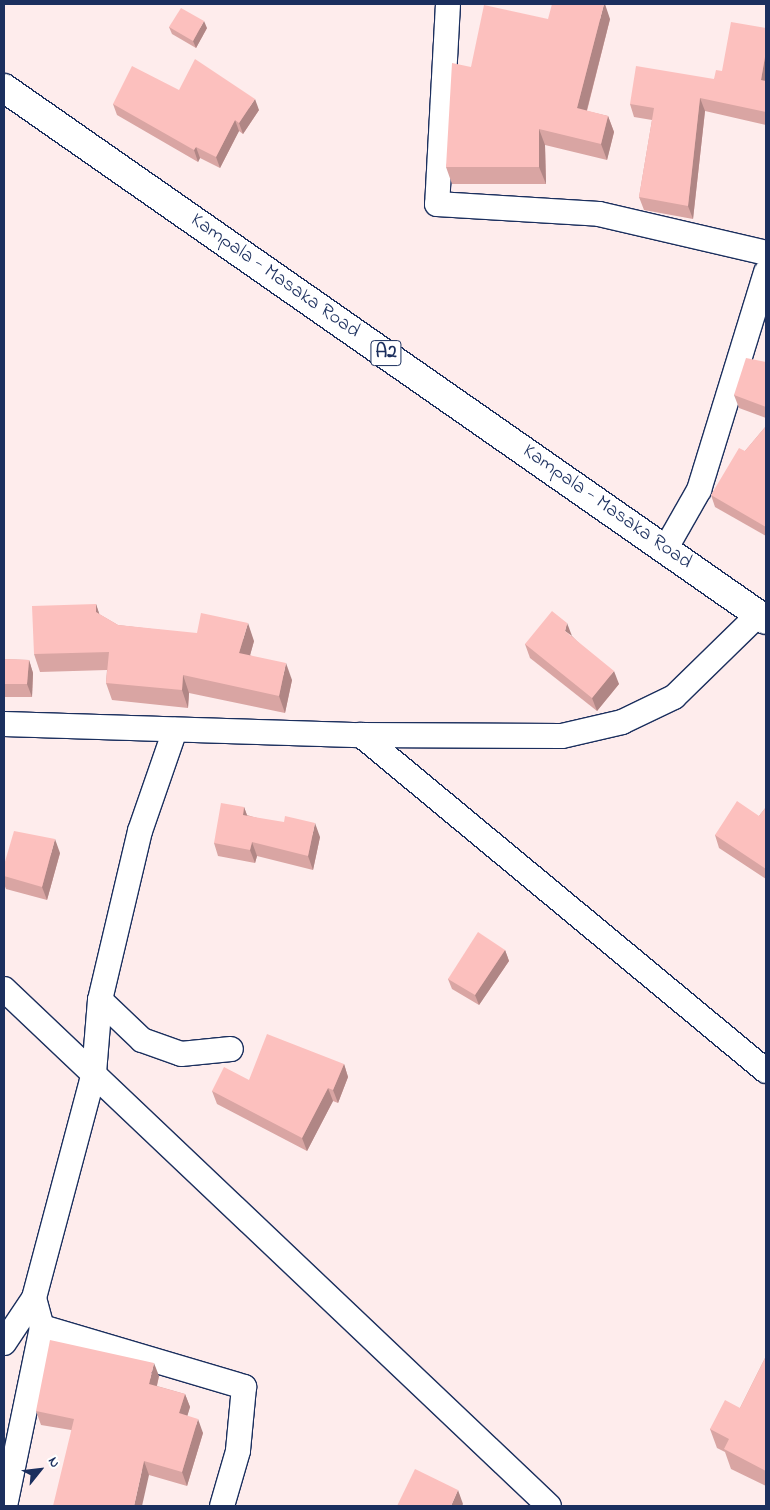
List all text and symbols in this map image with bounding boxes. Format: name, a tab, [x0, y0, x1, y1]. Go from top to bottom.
street label: Kampala - Masaka Road	[186, 208, 364, 344]
road number: A2	[370, 336, 402, 369]
street label: Kampala - Masaka Road	[518, 439, 696, 575]
north arrow	[15, 1445, 65, 1495]
text: N	[42, 1453, 65, 1472]

